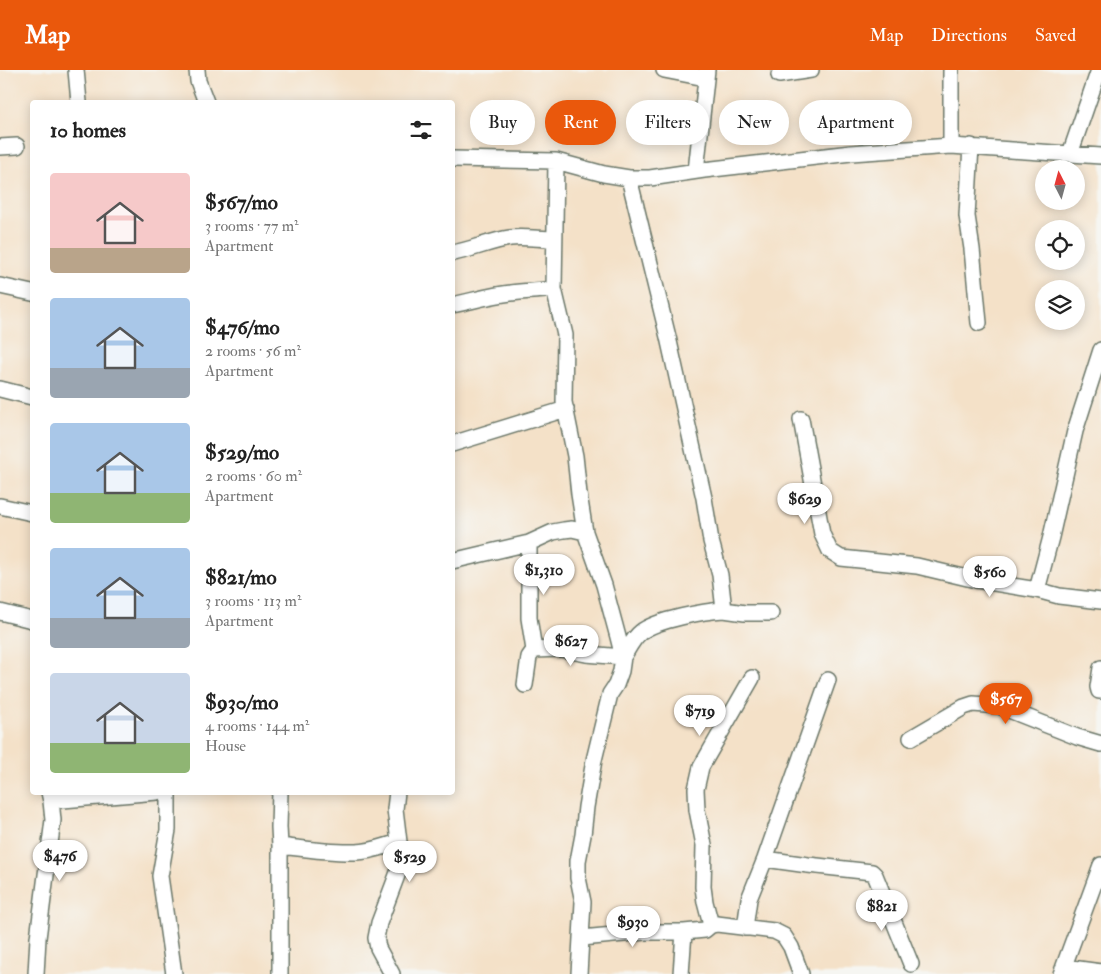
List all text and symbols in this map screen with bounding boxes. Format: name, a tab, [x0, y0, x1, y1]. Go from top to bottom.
text: Map	[25, 20, 70, 51]
text: Map	[870, 24, 903, 47]
text: Directions	[931, 24, 1007, 47]
text: Saved	[1035, 24, 1076, 47]
chip: Buy	[470, 100, 535, 145]
chip: Rent	[545, 100, 616, 145]
chip: Filters	[626, 100, 709, 145]
chip: New	[719, 100, 789, 145]
chip: Apartment	[799, 100, 912, 145]
icon: filters	[407, 116, 435, 144]
text: 10 homes	[50, 117, 126, 144]
north arrow	[1035, 160, 1085, 210]
map controls	[1035, 160, 1085, 330]
text: $567/mo	[205, 189, 278, 216]
icon: home	[90, 193, 150, 253]
text: 3 rooms · 77 m²	[205, 216, 299, 236]
button: locate	[1035, 220, 1085, 270]
text: Apartment	[205, 236, 273, 256]
button: layers	[1035, 280, 1085, 330]
text: $476/mo	[205, 314, 280, 341]
icon: home	[90, 318, 150, 378]
text: 2 rooms · 56 m²	[205, 341, 301, 361]
text: Apartment	[205, 361, 273, 381]
text: $529/mo	[205, 439, 279, 466]
icon: home	[90, 443, 150, 503]
text: 2 rooms · 60 m²	[205, 466, 302, 486]
pin: $629	[775, 482, 835, 525]
text: Apartment	[205, 486, 273, 506]
text: $629	[788, 489, 822, 509]
pin: $1,310	[503, 554, 585, 596]
pin: $560	[960, 556, 1020, 598]
text: $1,310	[525, 560, 563, 580]
text: $560	[974, 562, 1006, 582]
text: $821/mo	[205, 564, 277, 591]
icon: home	[90, 568, 150, 628]
text: 3 rooms · 113 m²	[205, 591, 301, 611]
text: Apartment	[205, 611, 273, 631]
pin: $627	[541, 624, 601, 667]
text: $627	[555, 631, 587, 651]
pin: $567	[976, 682, 1036, 725]
text: $930/mo	[205, 689, 278, 716]
text: $567	[990, 689, 1022, 709]
icon: home	[90, 693, 150, 753]
pin: $719	[670, 694, 730, 737]
text: $719	[685, 701, 715, 721]
text: 4 rooms · 144 m²	[205, 716, 309, 736]
text: House	[205, 736, 246, 756]
pin: $476	[30, 840, 90, 882]
pin: $529	[380, 840, 440, 883]
text: $476	[44, 846, 76, 866]
text: $529	[394, 847, 426, 867]
pin: $821	[852, 890, 912, 932]
text: $821	[867, 896, 897, 916]
pin: $930	[603, 906, 663, 948]
text: $930	[617, 912, 649, 932]

